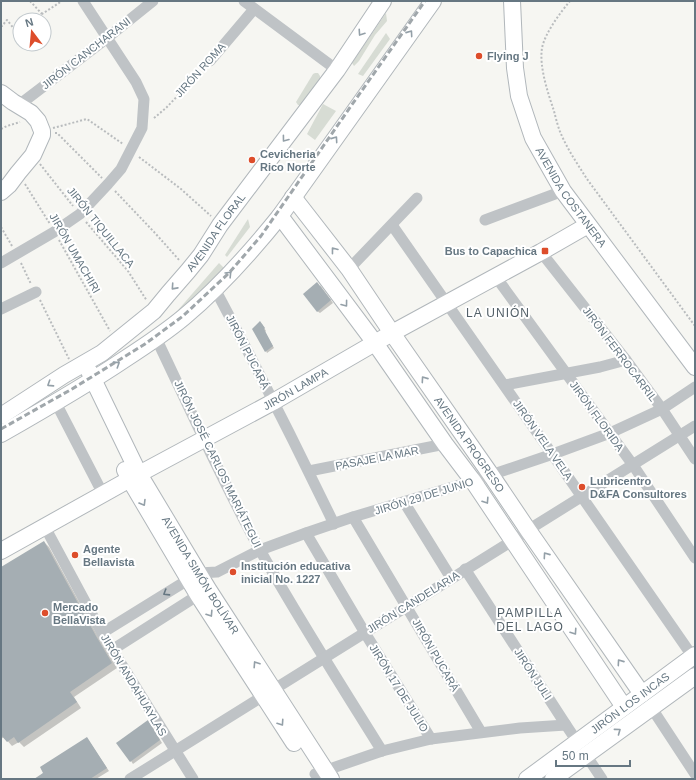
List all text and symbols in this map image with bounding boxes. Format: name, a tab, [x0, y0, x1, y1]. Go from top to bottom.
north arrow	[12, 12, 52, 52]
street label: JIRÓN CANCHARANI	[39, 15, 133, 91]
text: N	[24, 16, 35, 29]
one-way arrow	[359, 29, 366, 36]
one-way arrow	[405, 30, 413, 37]
street label: JIRÓN ROMA	[172, 40, 228, 100]
place label: Flying J	[487, 50, 529, 62]
marker: Flying J	[474, 51, 484, 61]
one-way arrow	[283, 134, 290, 141]
one-way arrow	[330, 136, 337, 143]
street label: AVENIDA COSTANERA	[533, 145, 609, 250]
place label: Cevicheria Rico Norte	[260, 148, 317, 173]
marker: Cevicheria Rico Norte	[247, 155, 257, 165]
street label: JIRÓN TIQUILLACA	[65, 184, 138, 270]
street label: AVENIDA FLORAL	[184, 191, 248, 274]
street label: JIRÓN UMACHIRI	[47, 211, 103, 295]
place label: Bus to Capachica	[445, 245, 538, 257]
marker: Bus to Capachica	[540, 246, 550, 256]
one-way arrow	[332, 247, 339, 254]
one-way arrow	[224, 271, 232, 279]
one-way arrow	[171, 282, 179, 290]
one-way arrow	[341, 299, 348, 306]
district label: LA UNIÓN	[466, 305, 530, 320]
street label: JIRÓN FERROCARRIL	[581, 305, 659, 403]
street label: JIRÓN PUCARÁ	[224, 313, 272, 392]
one-way arrow	[113, 362, 120, 369]
street label: JIRÓN LAMPA	[261, 365, 330, 412]
one-way arrow	[421, 376, 429, 383]
street label: JIRÓN JOSÉ CARLOS MARIÁTEGUI	[172, 378, 264, 550]
one-way arrow	[47, 379, 54, 387]
street label: JIRÓN FLORIDA	[568, 379, 627, 454]
street label: AVENIDA PROGRESO	[432, 394, 507, 495]
street label: JIRÓN VELA VELA	[511, 398, 575, 483]
street label: PASAJE LA MAR	[334, 444, 420, 472]
street label: JIRÓN 29 DE JUNIO	[373, 475, 475, 517]
place label: Lubricentro D&FA Consultores	[590, 475, 687, 500]
marker: Lubricentro D&FA Consultores	[577, 482, 587, 492]
one-way arrow	[481, 497, 489, 504]
one-way arrow	[139, 499, 146, 506]
street label: AVENIDA SIMÓN BOLÍVAR	[160, 514, 242, 636]
place label: Agente Bellavista	[83, 543, 135, 568]
marker: Agente Bellavista	[70, 550, 80, 560]
one-way arrow	[544, 553, 551, 560]
place label: Institución educativa inicial No. 1227	[241, 560, 351, 585]
marker: Institución educativa inicial No. 1227	[228, 567, 238, 577]
street label: JIRÓN CANDELARIA	[365, 568, 462, 635]
one-way arrow	[163, 589, 170, 596]
place label: Mercado BellaVista	[53, 601, 106, 626]
district label: PAMPILLA DEL LAGO	[496, 606, 564, 634]
marker: Mercado BellaVista	[40, 608, 50, 618]
one-way arrow	[206, 610, 213, 617]
street label: JIRÓN PUCARÁ	[410, 617, 462, 694]
one-way arrow	[569, 628, 577, 635]
street label: JIRÓN ANDAHUAYLAS	[99, 632, 169, 738]
street label: JIRÓN 17 DE JULIO	[367, 642, 431, 734]
street label: JIRÓN JULI	[512, 646, 554, 702]
one-way arrow	[617, 659, 625, 666]
one-way arrow	[254, 661, 261, 668]
street label: JIRÓN LOS INCAS	[588, 670, 672, 736]
one-way arrow	[276, 719, 284, 726]
one-way arrow	[614, 729, 621, 736]
scale bar	[556, 742, 630, 768]
text: 50 m	[562, 749, 589, 763]

